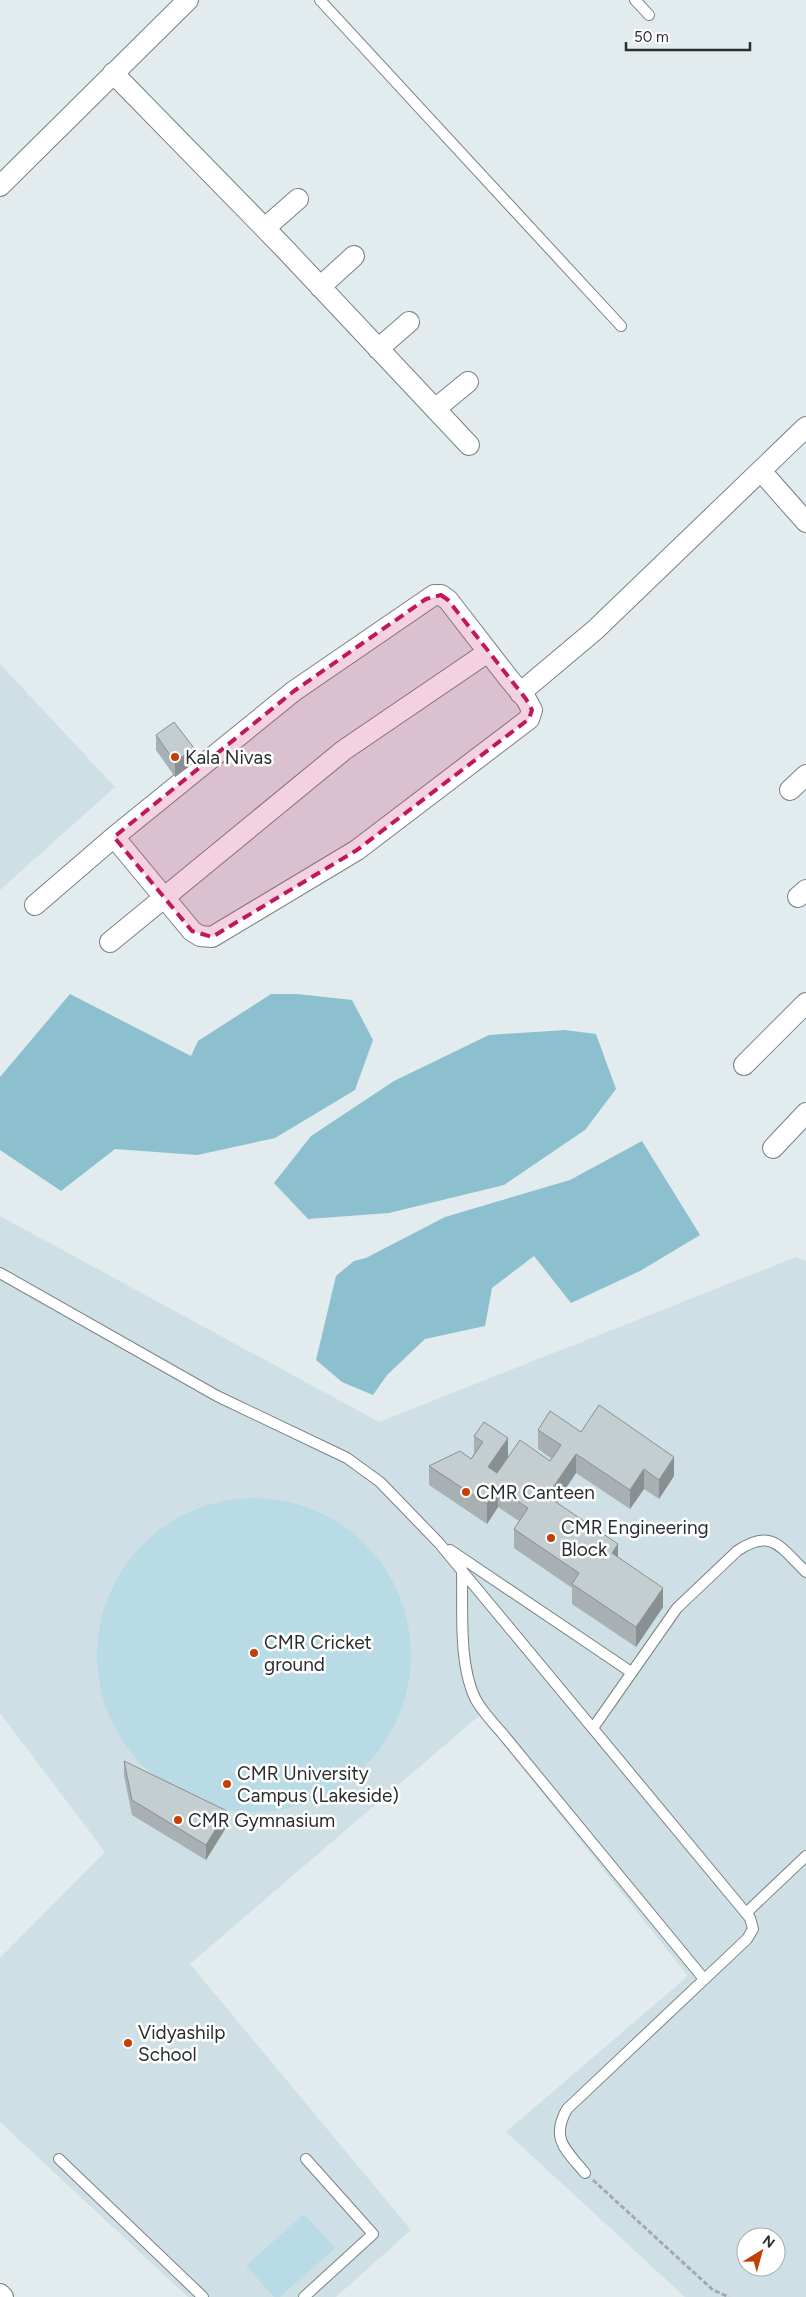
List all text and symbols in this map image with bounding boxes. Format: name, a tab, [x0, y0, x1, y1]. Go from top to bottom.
scale bar	[626, 20, 750, 52]
text: 50 m	[634, 28, 669, 46]
place label: Kala Nivas	[185, 746, 272, 769]
marker: Kala Nivas	[169, 751, 181, 763]
place label: CMR Canteen	[476, 1481, 595, 1504]
marker: CMR Canteen	[460, 1486, 472, 1498]
place label: CMR Engineering Block	[561, 1516, 709, 1561]
marker: CMR Engineering Block	[545, 1532, 557, 1544]
place label: CMR Cricket ground	[264, 1631, 372, 1676]
marker: CMR Cricket ground	[248, 1647, 260, 1659]
place label: CMR University Campus (Lakeside)	[237, 1762, 399, 1807]
marker: CMR University Campus (Lakeside)	[221, 1778, 233, 1790]
place label: CMR Gymnasium	[188, 1809, 335, 1832]
marker: CMR Gymnasium	[172, 1814, 184, 1826]
place label: Vidyashilp School	[138, 2021, 225, 2066]
marker: Vidyashilp School	[122, 2037, 134, 2049]
north arrow	[736, 2227, 786, 2277]
text: N	[759, 2232, 778, 2252]

